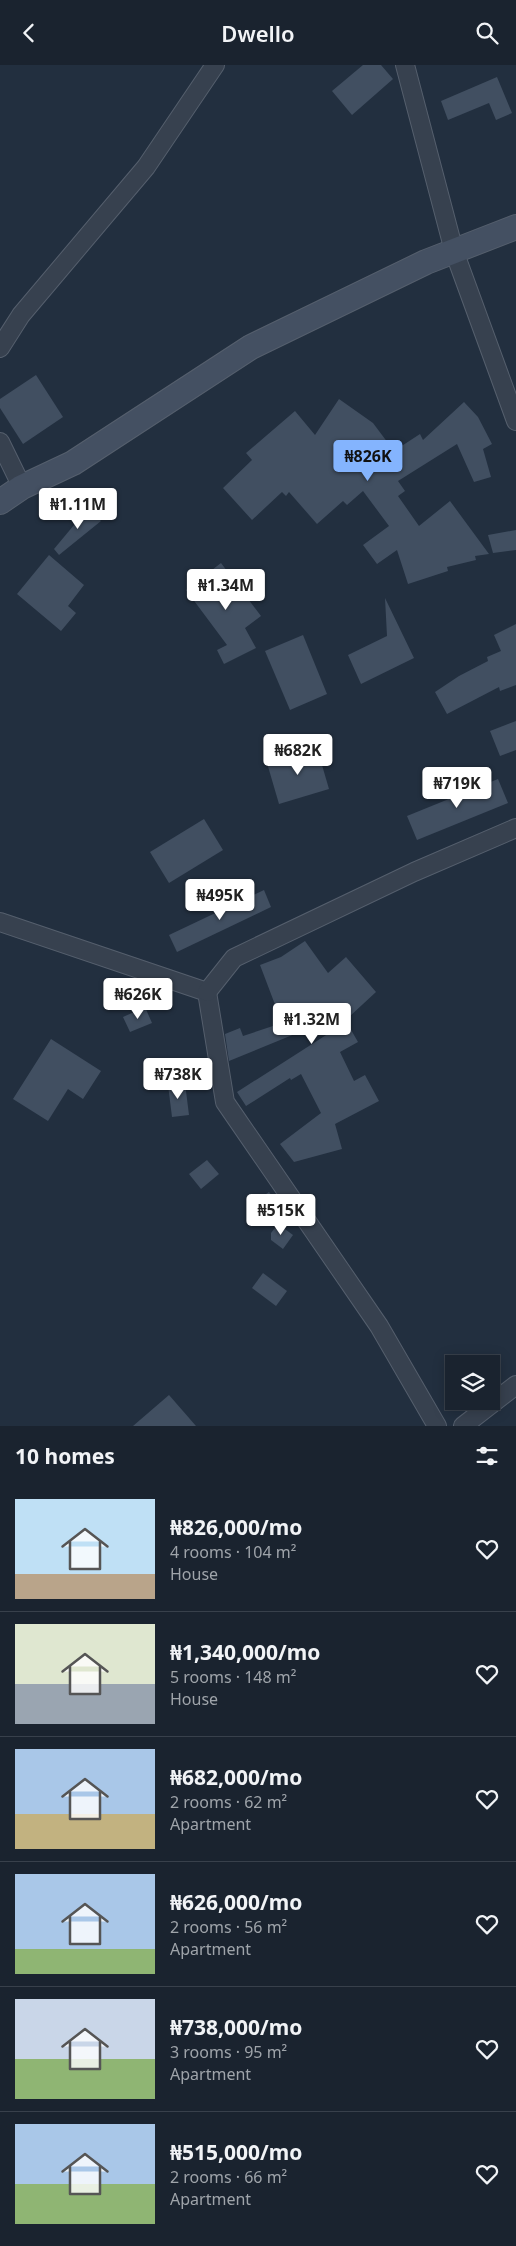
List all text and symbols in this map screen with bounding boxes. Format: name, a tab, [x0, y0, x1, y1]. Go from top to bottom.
text: Dwello	[221, 18, 295, 48]
icon: back	[15, 19, 43, 47]
icon: search	[473, 19, 501, 47]
pin: ₦826K	[333, 439, 403, 482]
text: ₦826K	[344, 445, 392, 467]
pin: ₦1.11M	[37, 487, 119, 530]
text: ₦1.11M	[50, 493, 106, 515]
pin: ₦1.34M	[185, 569, 267, 611]
text: ₦1.34M	[198, 574, 254, 596]
pin: ₦682K	[263, 733, 333, 776]
text: ₦682K	[274, 739, 322, 761]
pin: ₦719K	[422, 767, 492, 809]
text: ₦719K	[433, 772, 481, 794]
pin: ₦495K	[185, 879, 255, 921]
text: ₦495K	[196, 884, 244, 906]
pin: ₦626K	[103, 977, 173, 1020]
text: ₦626K	[114, 983, 162, 1005]
pin: ₦1.32M	[271, 1003, 353, 1045]
text: ₦1.32M	[284, 1008, 340, 1030]
pin: ₦738K	[143, 1057, 213, 1100]
text: ₦738K	[154, 1063, 202, 1085]
pin: ₦515K	[246, 1193, 316, 1236]
text: ₦515K	[257, 1199, 305, 1221]
map controls	[445, 1355, 500, 1410]
button: layers	[445, 1355, 500, 1410]
text: 10 homes	[15, 1442, 115, 1470]
icon: filters	[473, 1442, 501, 1470]
text: ₦826,000/mo	[170, 1513, 302, 1541]
icon: home	[55, 1519, 115, 1579]
icon: heart	[473, 1535, 501, 1563]
text: 4 rooms · 104 m²	[170, 1541, 296, 1563]
text: House	[170, 1563, 218, 1585]
text: ₦1,340,000/mo	[170, 1638, 320, 1666]
icon: home	[55, 1644, 115, 1704]
icon: heart	[473, 1660, 501, 1688]
text: 5 rooms · 148 m²	[170, 1666, 296, 1688]
text: House	[170, 1688, 218, 1710]
text: ₦682,000/mo	[170, 1763, 302, 1791]
icon: home	[55, 1769, 115, 1829]
icon: heart	[473, 1785, 501, 1813]
text: 2 rooms · 62 m²	[170, 1791, 287, 1813]
text: Apartment	[170, 1813, 251, 1835]
text: ₦626,000/mo	[170, 1888, 302, 1916]
icon: home	[55, 1894, 115, 1954]
icon: heart	[473, 1910, 501, 1938]
text: 2 rooms · 56 m²	[170, 1916, 287, 1938]
text: Apartment	[170, 1938, 251, 1960]
text: ₦738,000/mo	[170, 2013, 302, 2041]
icon: home	[55, 2019, 115, 2079]
icon: heart	[473, 2035, 501, 2063]
text: 3 rooms · 95 m²	[170, 2041, 287, 2063]
text: Apartment	[170, 2063, 251, 2085]
text: ₦515,000/mo	[170, 2138, 302, 2166]
icon: home	[55, 2144, 115, 2204]
icon: heart	[473, 2160, 501, 2188]
text: 2 rooms · 66 m²	[170, 2166, 287, 2188]
text: Apartment	[170, 2188, 251, 2210]

